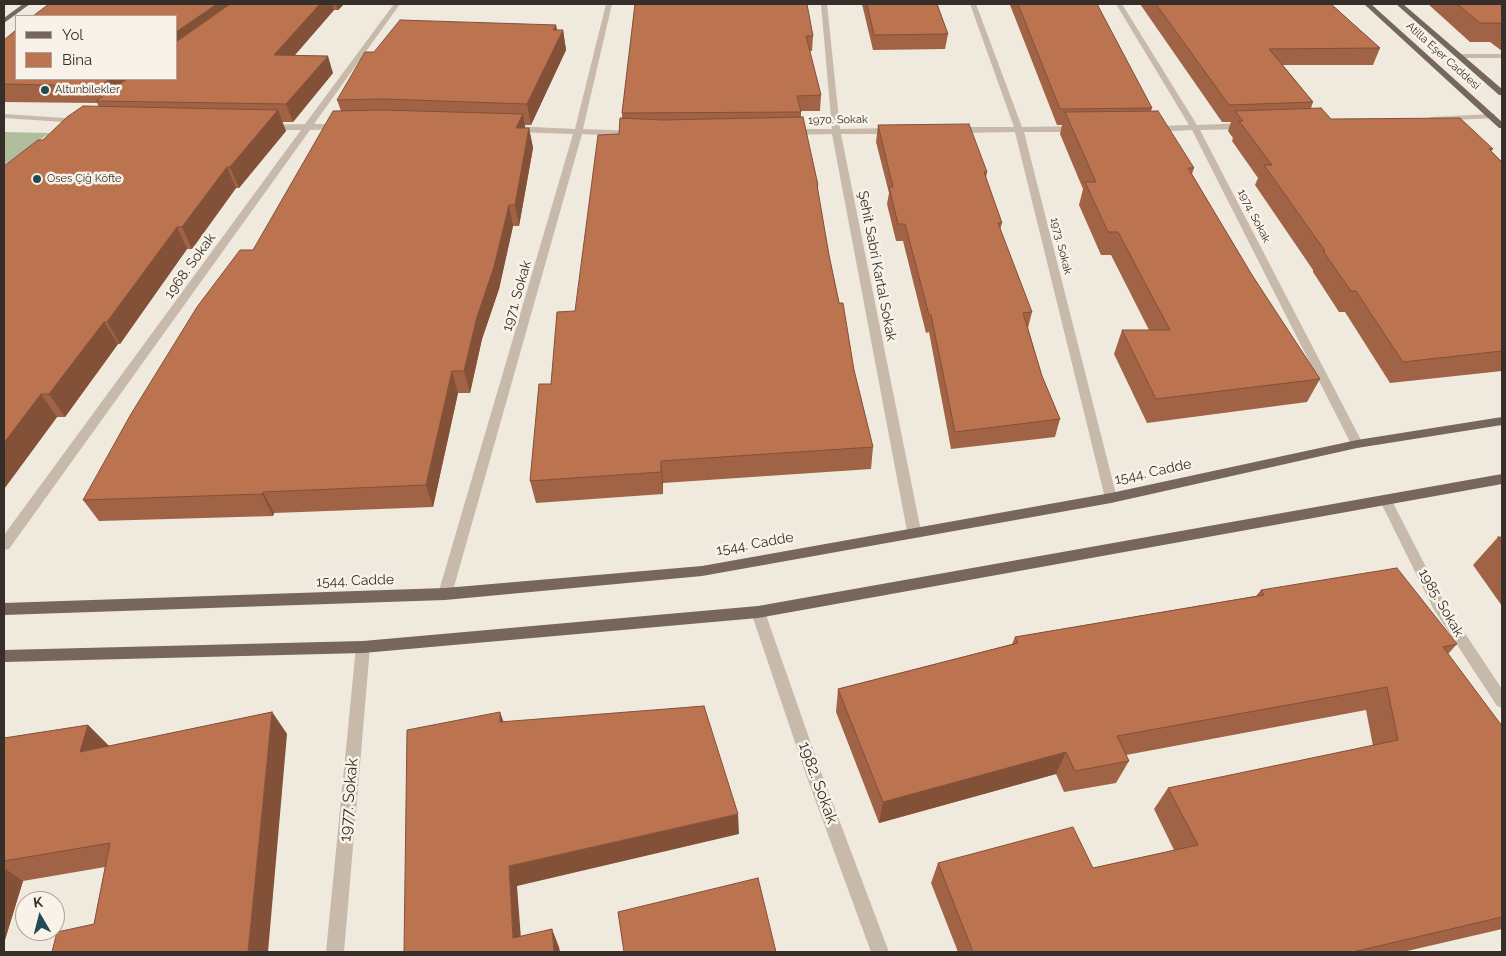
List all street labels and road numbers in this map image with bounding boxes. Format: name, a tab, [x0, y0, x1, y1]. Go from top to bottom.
street label: Atilla Eşer Caddesi	[1403, 19, 1483, 93]
street label: 1970. Sokak	[808, 113, 868, 127]
street label: 1974. Sokak	[1235, 187, 1273, 245]
street label: Şehit Sabri Kartal Sokak	[854, 189, 900, 343]
street label: 1973. Sokak	[1048, 216, 1074, 276]
street label: 1968. Sokak	[161, 230, 219, 302]
street label: 1971. Sokak	[499, 259, 535, 333]
street label: 1544. Cadde	[1113, 456, 1193, 488]
street label: 1544. Cadde	[715, 529, 795, 559]
street label: 1985. Sokak	[1415, 566, 1467, 640]
street label: 1544. Cadde	[316, 571, 394, 591]
street label: 1982. Sokak	[794, 739, 842, 827]
street label: 1977. Sokak	[336, 757, 362, 843]

